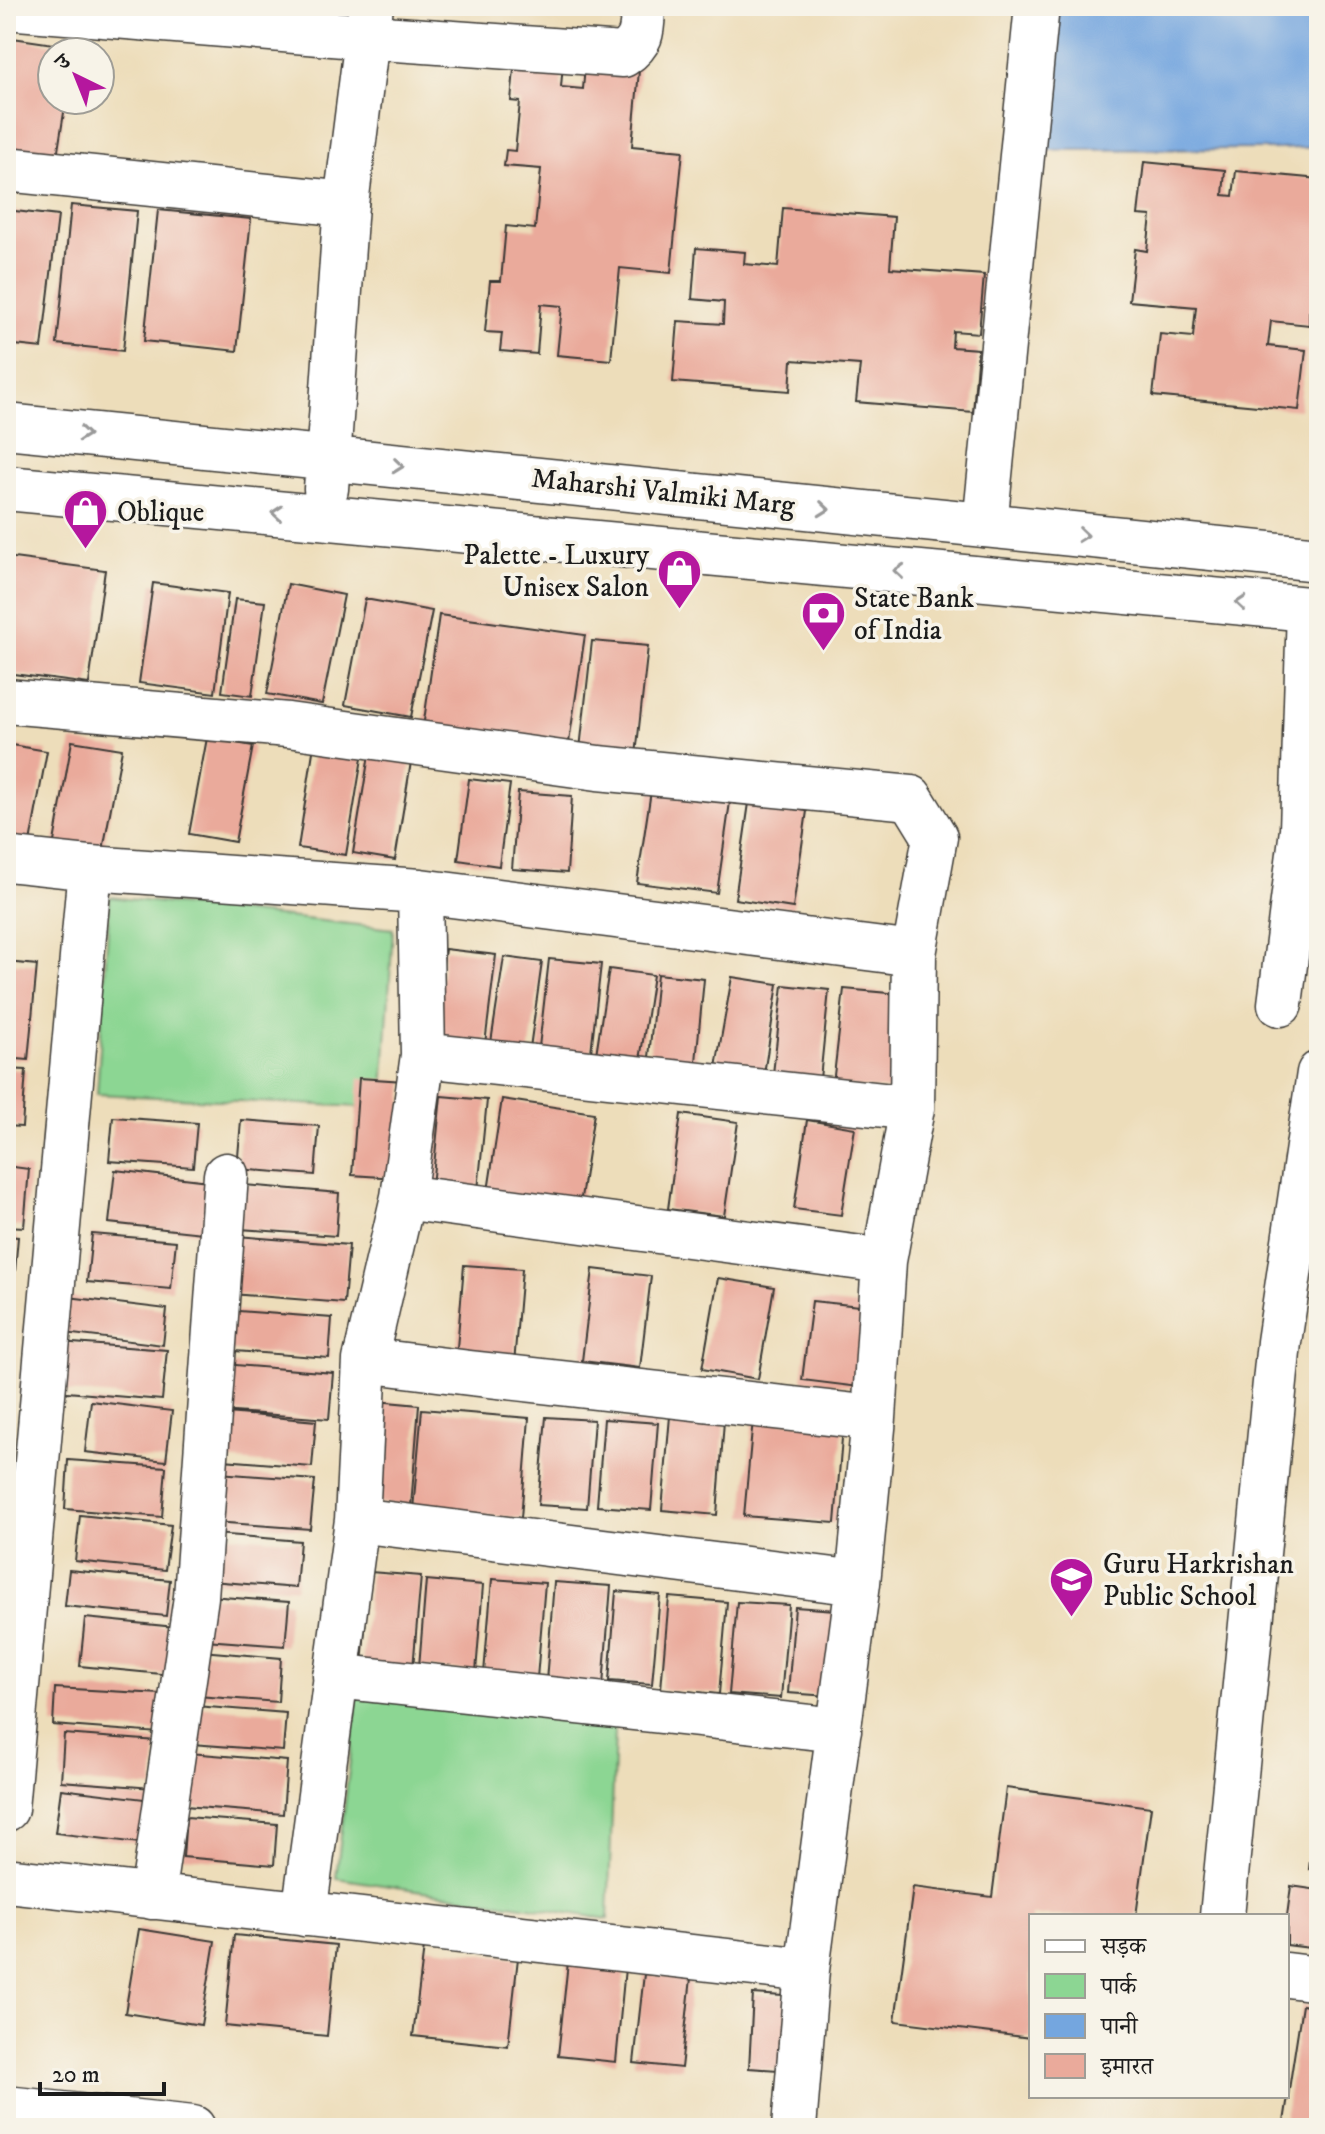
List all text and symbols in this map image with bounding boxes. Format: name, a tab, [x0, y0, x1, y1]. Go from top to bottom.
north arrow	[36, 36, 116, 116]
text: उ	[49, 48, 78, 78]
one-way arrow	[78, 425, 91, 442]
one-way arrow	[392, 457, 405, 474]
street label: Maharshi Valmiki Marg	[529, 461, 797, 523]
shop icon: Oblique	[62, 488, 110, 551]
place label: Oblique	[117, 495, 204, 530]
one-way arrow	[818, 500, 831, 517]
one-way arrow	[271, 505, 284, 522]
one-way arrow	[1076, 526, 1089, 543]
place label: Palette - Luxury Unisex Salon	[463, 538, 650, 605]
shop icon: Palette - Luxury Unisex Salon	[656, 547, 704, 610]
one-way arrow	[892, 563, 905, 580]
place label: State Bank of India	[854, 581, 974, 648]
bank icon: State Bank of India	[799, 590, 847, 653]
one-way arrow	[1234, 594, 1247, 611]
place label: Guru Harkrishan Public School	[1103, 1547, 1294, 1614]
school or university icon: Guru Harkrishan Public School	[1048, 1556, 1096, 1619]
legend	[1029, 1914, 1289, 2098]
text: सड़क	[1100, 1932, 1148, 1962]
text: पार्क	[1100, 1972, 1138, 2002]
text: पानी	[1100, 2012, 1139, 2042]
scale bar	[40, 2046, 164, 2096]
text: इमारत	[1100, 2052, 1154, 2082]
text: 20 m	[52, 2060, 100, 2090]

